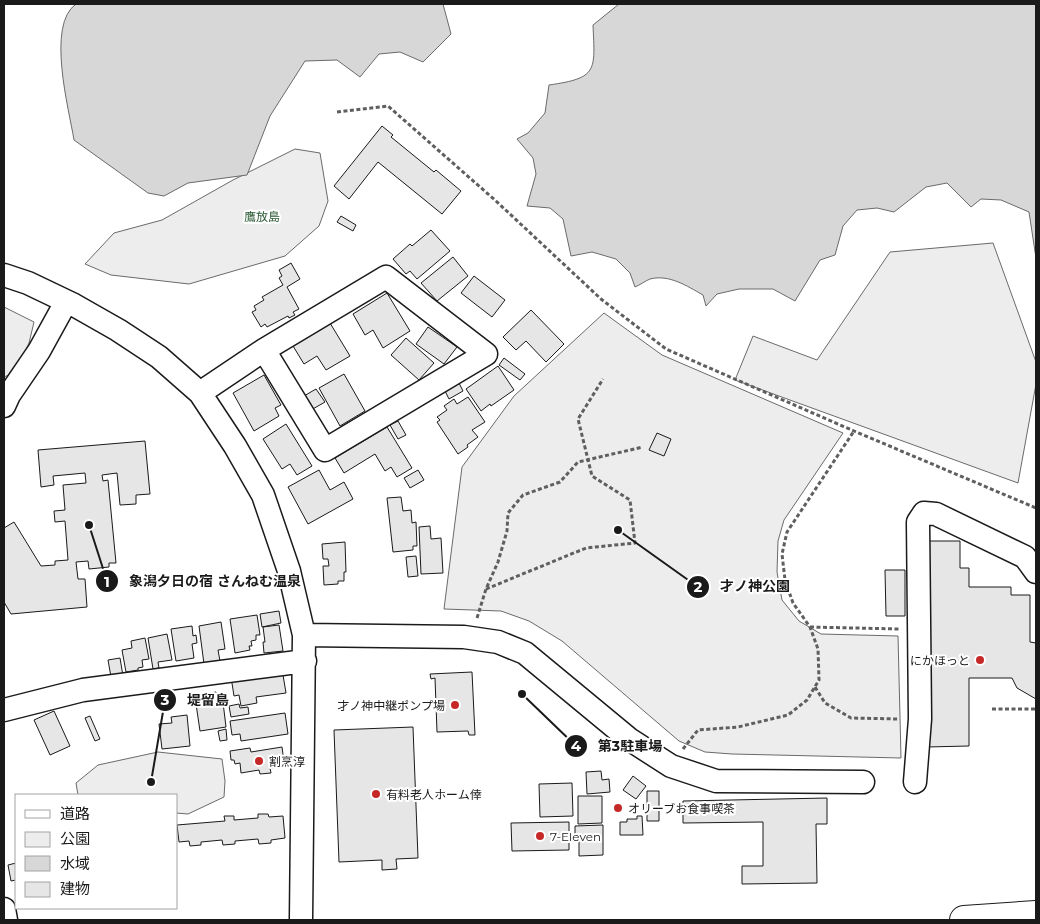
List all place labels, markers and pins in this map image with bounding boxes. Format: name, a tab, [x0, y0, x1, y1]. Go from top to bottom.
callout: 象潟夕日の宿 さんねむ温泉	[94, 567, 311, 596]
callout: 才ノ神公園	[685, 572, 800, 601]
place label: にかほっと	[910, 653, 970, 668]
marker: にかほっと	[974, 654, 986, 666]
callout: 堤留島	[152, 686, 239, 715]
place label: 才ノ神中継ポンプ場	[337, 698, 445, 713]
marker: 才ノ神中継ポンプ場	[449, 699, 461, 711]
callout: 第3駐車場	[563, 731, 673, 760]
place label: 割烹淳	[269, 754, 305, 769]
marker: 割烹淳	[253, 755, 265, 767]
place label: 有料老人ホーム倖	[386, 787, 482, 802]
marker: 有料老人ホーム倖	[370, 788, 382, 800]
place label: オリーブお食事喫茶	[628, 801, 735, 816]
marker: オリーブお食事喫茶	[612, 802, 624, 814]
place label: 7-Eleven	[550, 829, 601, 844]
marker: 7-Eleven	[534, 830, 546, 842]

